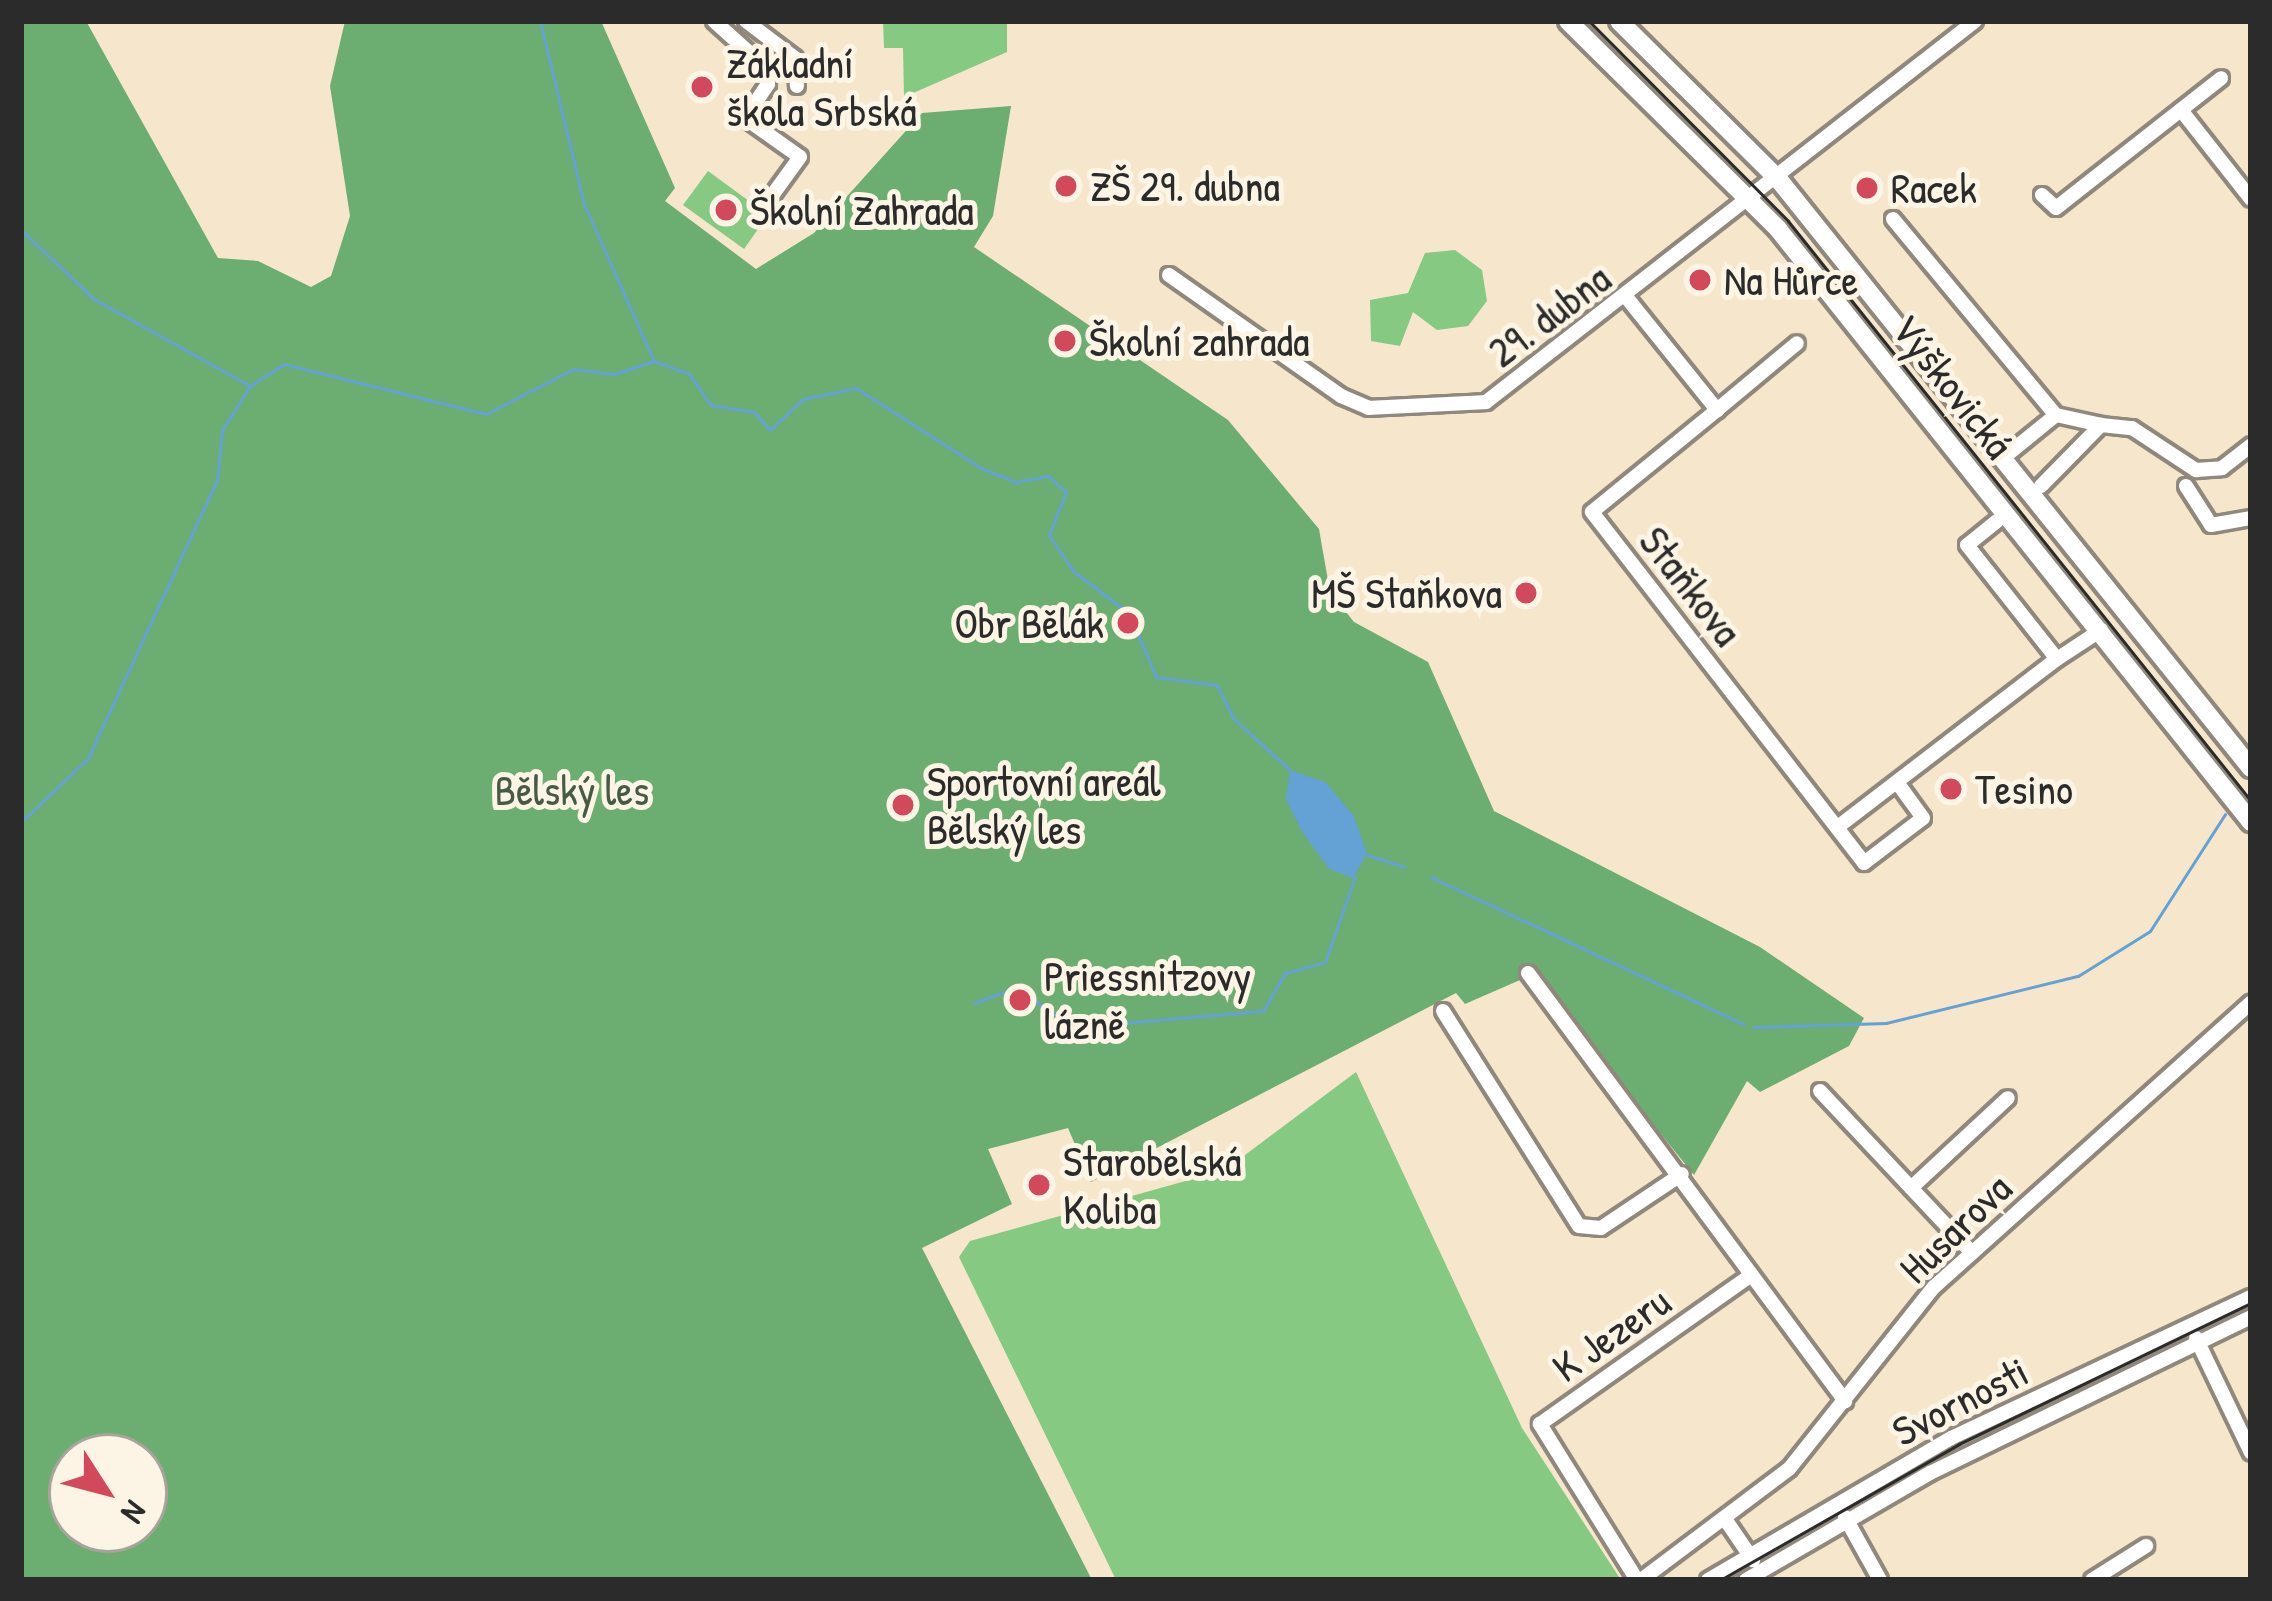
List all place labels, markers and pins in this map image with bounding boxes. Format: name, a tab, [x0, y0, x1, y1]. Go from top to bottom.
place label: Základní škola Srbská	[726, 38, 917, 136]
marker: Základní škola Srbská	[689, 74, 715, 100]
place label: ZŠ 29. dubna	[1090, 161, 1280, 211]
place label: Racek	[1891, 163, 1977, 213]
marker: ZŠ 29. dubna	[1053, 173, 1079, 199]
marker: Racek	[1854, 175, 1880, 201]
place label: Školní Zahrada	[750, 185, 974, 235]
marker: Školní Zahrada	[713, 197, 739, 223]
place label: Na Hůrce	[1724, 255, 1858, 305]
marker: Na Hůrce	[1687, 267, 1713, 293]
place label: Školní zahrada	[1089, 316, 1309, 366]
marker: Školní zahrada	[1052, 328, 1078, 354]
place label: MŠ Staňkova	[1311, 568, 1502, 618]
marker: MŠ Staňkova	[1513, 580, 1539, 606]
place label: Obr Bělák	[954, 598, 1104, 648]
marker: Obr Bělák	[1115, 610, 1141, 636]
place label: Sportovní areál Bělský les	[927, 756, 1161, 854]
place label: Tesino	[1975, 764, 2073, 814]
marker: Tesino	[1938, 776, 1964, 802]
marker: Sportovní areál Bělský les	[890, 792, 916, 818]
place label: Priessnitzovy lázně	[1044, 951, 1251, 1050]
marker: Priessnitzovy lázně	[1007, 987, 1033, 1013]
place label: Starobělská Koliba	[1063, 1136, 1242, 1234]
marker: Starobělská Koliba	[1026, 1172, 1052, 1198]

